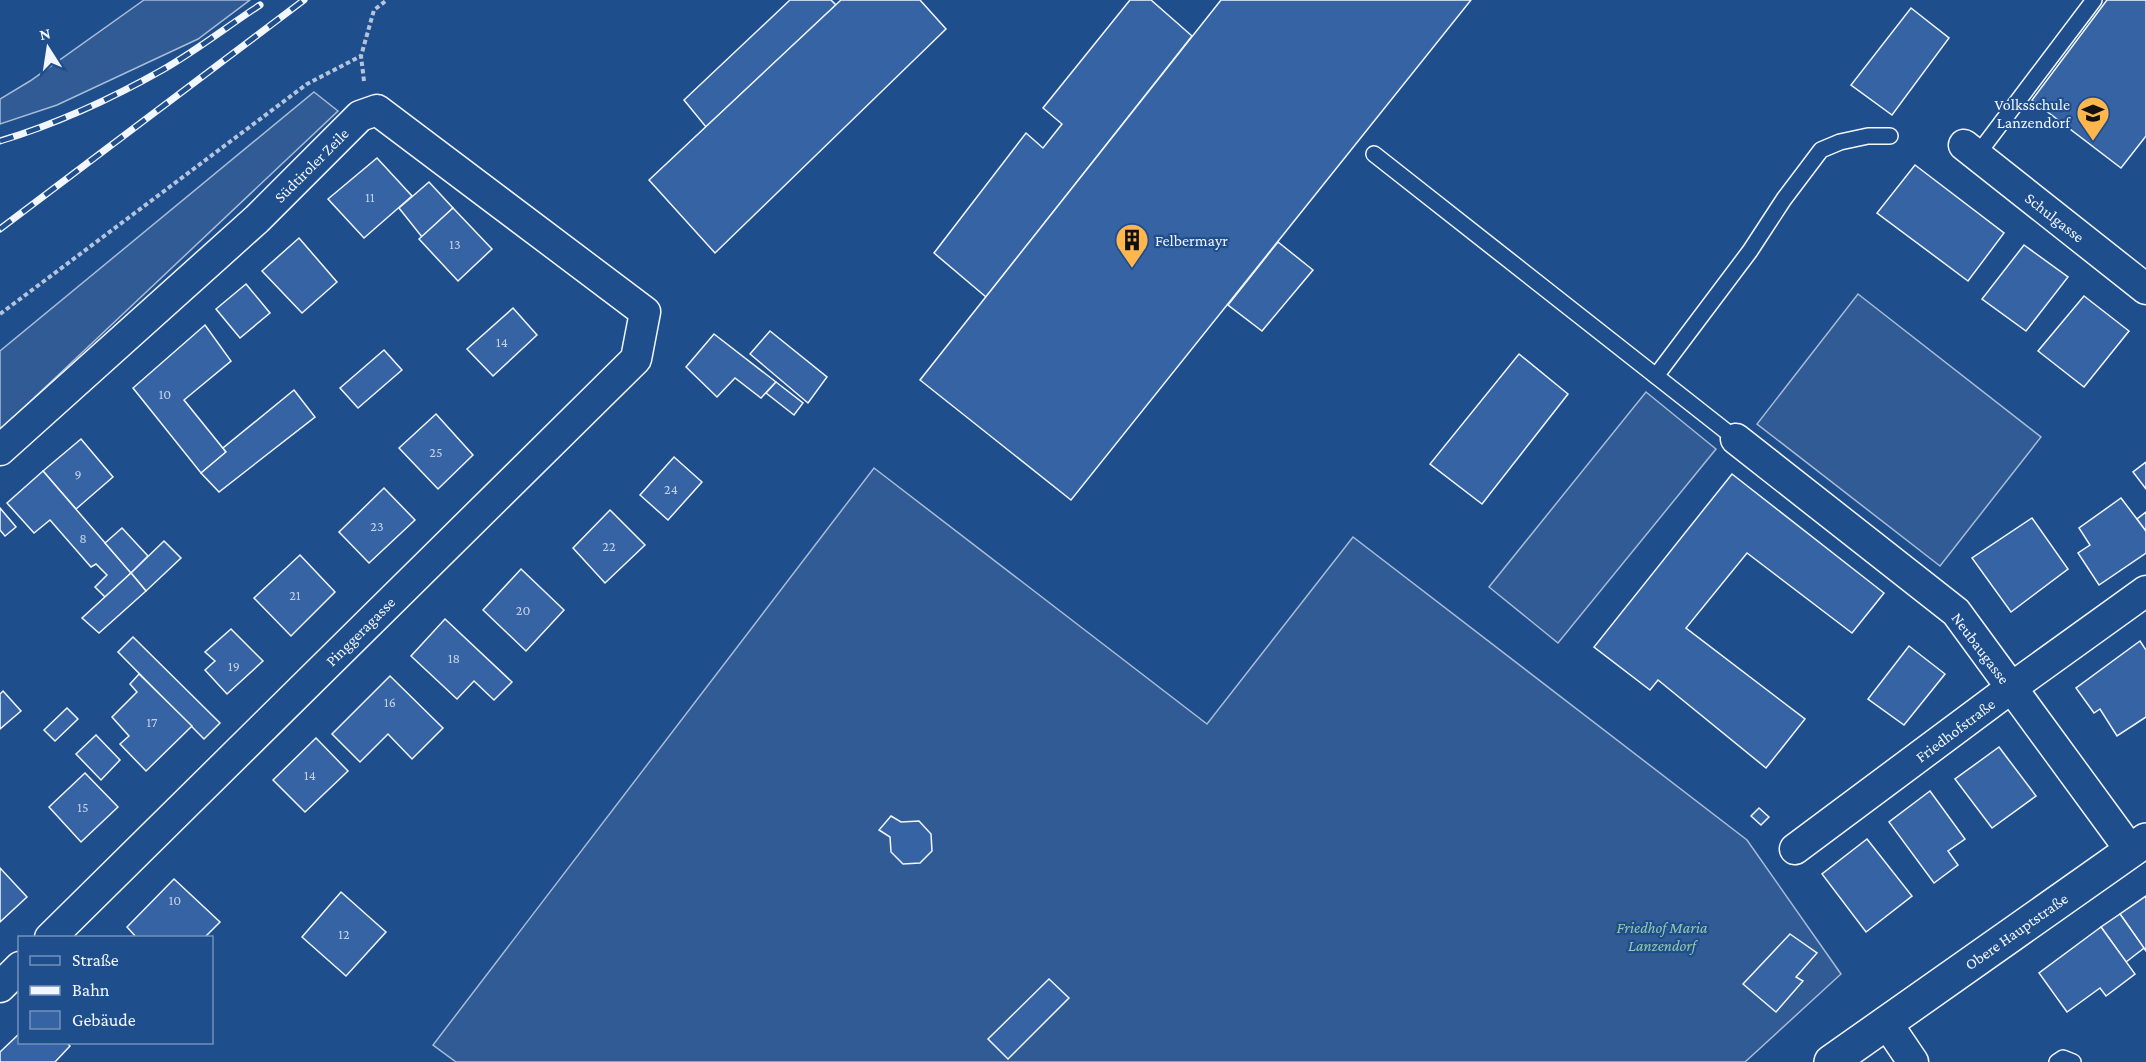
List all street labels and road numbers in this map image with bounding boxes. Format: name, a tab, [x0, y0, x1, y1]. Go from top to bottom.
street label: Südtiroler Zeile	[271, 125, 352, 206]
street label: Schulgasse	[2021, 189, 2087, 246]
street label: Pinggeragasse	[322, 593, 399, 670]
street label: Neubaugasse	[1948, 609, 2013, 688]
street label: Friedhofstraße	[1912, 695, 1998, 766]
street label: Obere Hauptstraße	[1962, 890, 2072, 974]

